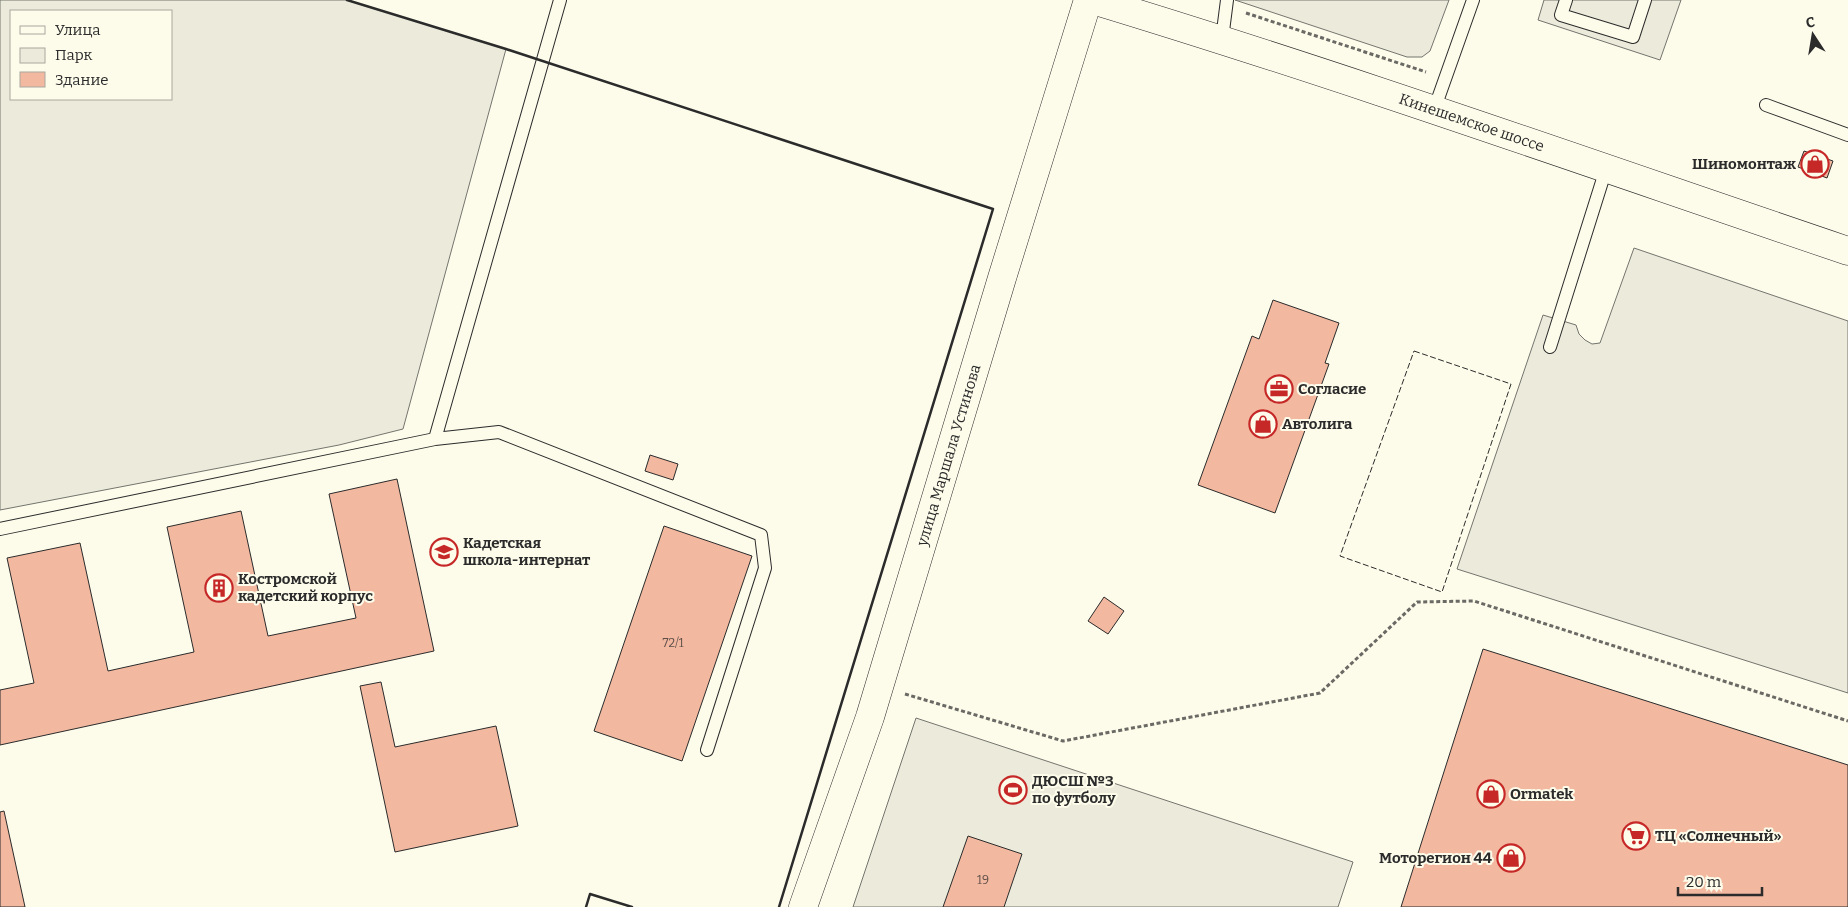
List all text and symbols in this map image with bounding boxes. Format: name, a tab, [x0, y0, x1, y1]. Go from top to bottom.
legend	[10, 10, 172, 100]
north arrow	[1788, 10, 1838, 60]
text: С	[1804, 14, 1817, 32]
text: Улица	[55, 21, 101, 39]
text: Парк	[55, 46, 93, 64]
text: Здание	[55, 71, 109, 89]
street label: Кинешемское шоссе	[1397, 90, 1547, 155]
shop icon: Шиномонтаж	[1800, 149, 1830, 179]
place label: Шиномонтаж	[1692, 155, 1796, 173]
street label: улица Маршала Устинова	[913, 362, 985, 549]
office icon: Согласие	[1264, 374, 1294, 404]
place label: Согласие	[1298, 380, 1366, 398]
shop icon: Автолига	[1248, 409, 1278, 439]
place label: Автолига	[1282, 415, 1353, 433]
place label: Кадетская школа-интернат	[463, 534, 591, 569]
school or university icon: Кадетская школа-интернат	[429, 537, 459, 567]
place label: Костромской кадетский корпус	[238, 570, 373, 605]
building icon: Костромской кадетский корпус	[204, 573, 234, 603]
house number: 72/1	[662, 636, 684, 650]
place label: ДЮСШ №3 по футболу	[1032, 772, 1116, 807]
sports icon: ДЮСШ №3 по футболу	[998, 775, 1028, 805]
shop icon: Ormatek	[1476, 779, 1506, 809]
place label: Ormatek	[1510, 785, 1573, 803]
supermarket icon: ТЦ «Солнечный»	[1621, 821, 1651, 851]
place label: ТЦ «Солнечный»	[1655, 827, 1782, 845]
shop icon: Моторегион 44	[1496, 843, 1526, 873]
place label: Моторегион 44	[1379, 849, 1492, 867]
scale bar	[1678, 864, 1762, 896]
house number: 19	[977, 873, 989, 887]
text: 20 m	[1686, 873, 1722, 891]

